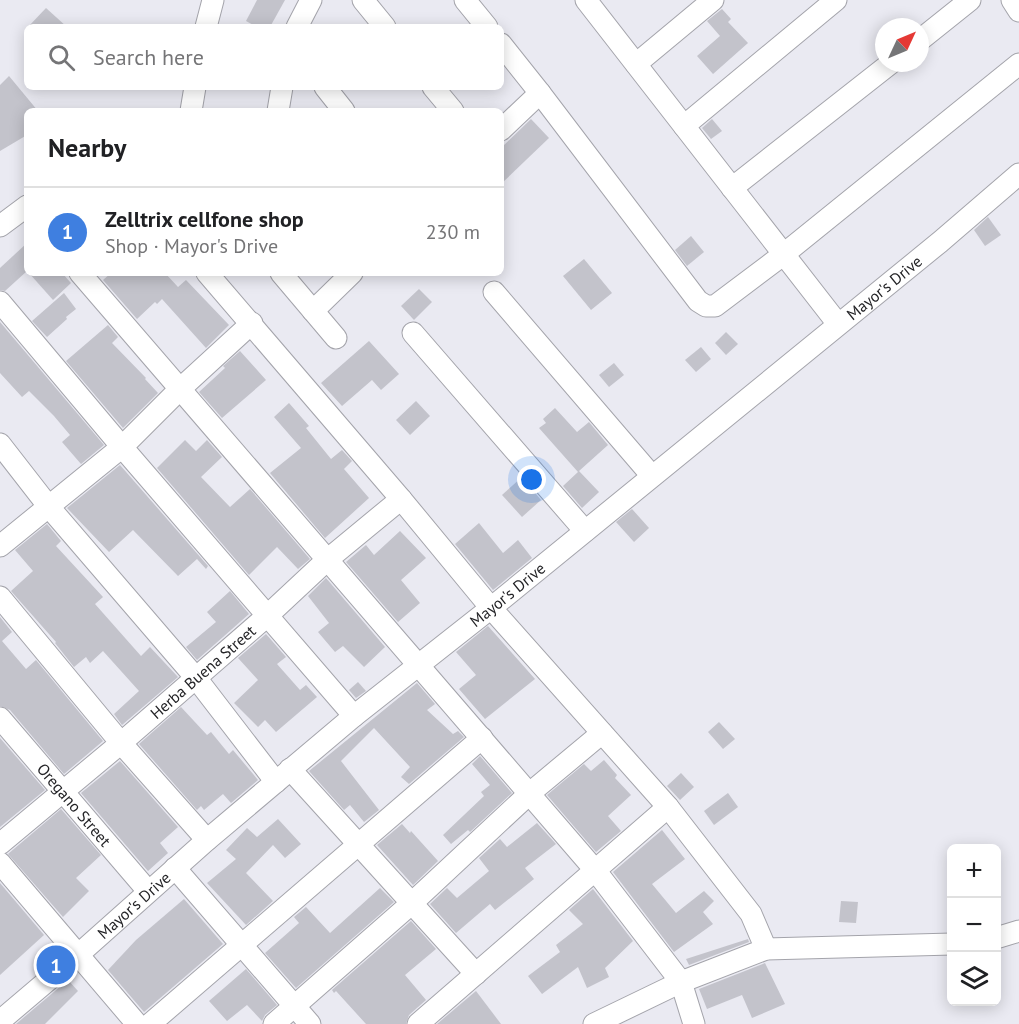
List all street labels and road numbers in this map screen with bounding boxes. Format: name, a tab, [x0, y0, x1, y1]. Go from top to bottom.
street label: Mayor's Drive	[842, 251, 926, 324]
street label: Mayor's Drive	[466, 558, 549, 631]
street label: Herba Buena Street	[146, 620, 260, 723]
street label: Oregano Street	[33, 759, 116, 851]
street label: Mayor's Drive	[93, 867, 175, 943]

